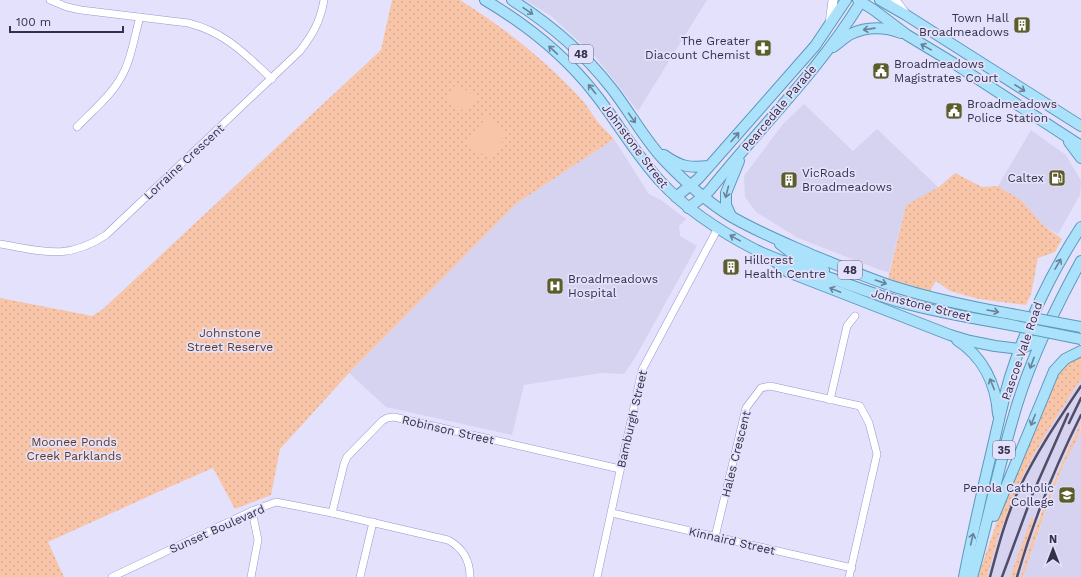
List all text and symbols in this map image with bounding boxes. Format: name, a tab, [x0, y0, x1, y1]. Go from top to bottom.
one-way arrow	[522, 7, 533, 15]
scale bar	[10, 8, 123, 34]
place label: Town Hall Broadmeadows	[919, 11, 1009, 39]
text: 100 m	[16, 15, 51, 29]
building icon: Town Hall Broadmeadows	[1012, 15, 1032, 35]
one-way arrow	[863, 25, 876, 33]
place label: The Greater Diacount Chemist	[645, 34, 750, 62]
pharmacy icon: The Greater Diacount Chemist	[753, 38, 773, 58]
one-way arrow	[920, 43, 932, 51]
one-way arrow	[548, 45, 559, 54]
road number: 48	[569, 45, 593, 63]
place label: Broadmeadows Magistrates Court	[894, 57, 998, 85]
public building icon: Broadmeadows Magistrates Court	[871, 61, 891, 81]
street label: Pearcedale Parade	[739, 62, 819, 154]
one-way arrow	[1014, 83, 1025, 92]
one-way arrow	[587, 84, 596, 95]
place label: Broadmeadows Police Station	[967, 97, 1057, 125]
street label: Johnstone Street	[599, 101, 671, 191]
public building icon: Broadmeadows Police Station	[944, 101, 964, 121]
one-way arrow	[628, 112, 636, 123]
street label: Lorraine Crescent	[141, 121, 227, 203]
one-way arrow	[730, 133, 739, 143]
place label: VicRoads Broadmeadows	[802, 166, 892, 194]
fuel station icon: Caltex	[1047, 168, 1067, 188]
building icon: VicRoads Broadmeadows	[779, 170, 799, 190]
place label: Caltex	[1007, 171, 1044, 185]
one-way arrow	[723, 185, 731, 198]
one-way arrow	[729, 234, 741, 241]
place label: Hillcrest Health Centre	[744, 253, 826, 281]
building icon: Hillcrest Health Centre	[721, 257, 741, 277]
one-way arrow	[1055, 258, 1063, 270]
road number: 48	[838, 261, 862, 279]
place label: Broadmeadows Hospital	[568, 272, 658, 300]
hospital icon: Broadmeadows Hospital	[545, 276, 565, 296]
one-way arrow	[875, 279, 888, 286]
one-way arrow	[830, 285, 842, 293]
street label: Johnstone Street	[870, 286, 972, 324]
street label: Pascoe Vale Road	[999, 300, 1045, 402]
one-way arrow	[986, 307, 999, 315]
park label: Johnstone Street Reserve	[187, 326, 273, 354]
one-way arrow	[1028, 357, 1036, 369]
street label: Bamburgh Street	[614, 369, 650, 469]
one-way arrow	[987, 378, 995, 390]
street label: Hales Crescent	[718, 409, 754, 499]
street label: Robinson Street	[400, 413, 496, 447]
one-way arrow	[1028, 413, 1036, 425]
park label: Moonee Ponds Creek Parklands	[27, 435, 121, 463]
road number: 35	[993, 441, 1015, 459]
place label: Penola Catholic College	[963, 481, 1054, 509]
school or university icon: Penola Catholic College	[1057, 485, 1077, 505]
street label: Sunset Boulevard	[167, 502, 267, 556]
street label: Kinnaird Street	[687, 524, 777, 558]
north arrow	[1033, 529, 1073, 569]
one-way arrow	[968, 533, 976, 546]
text: N	[1049, 533, 1057, 546]

